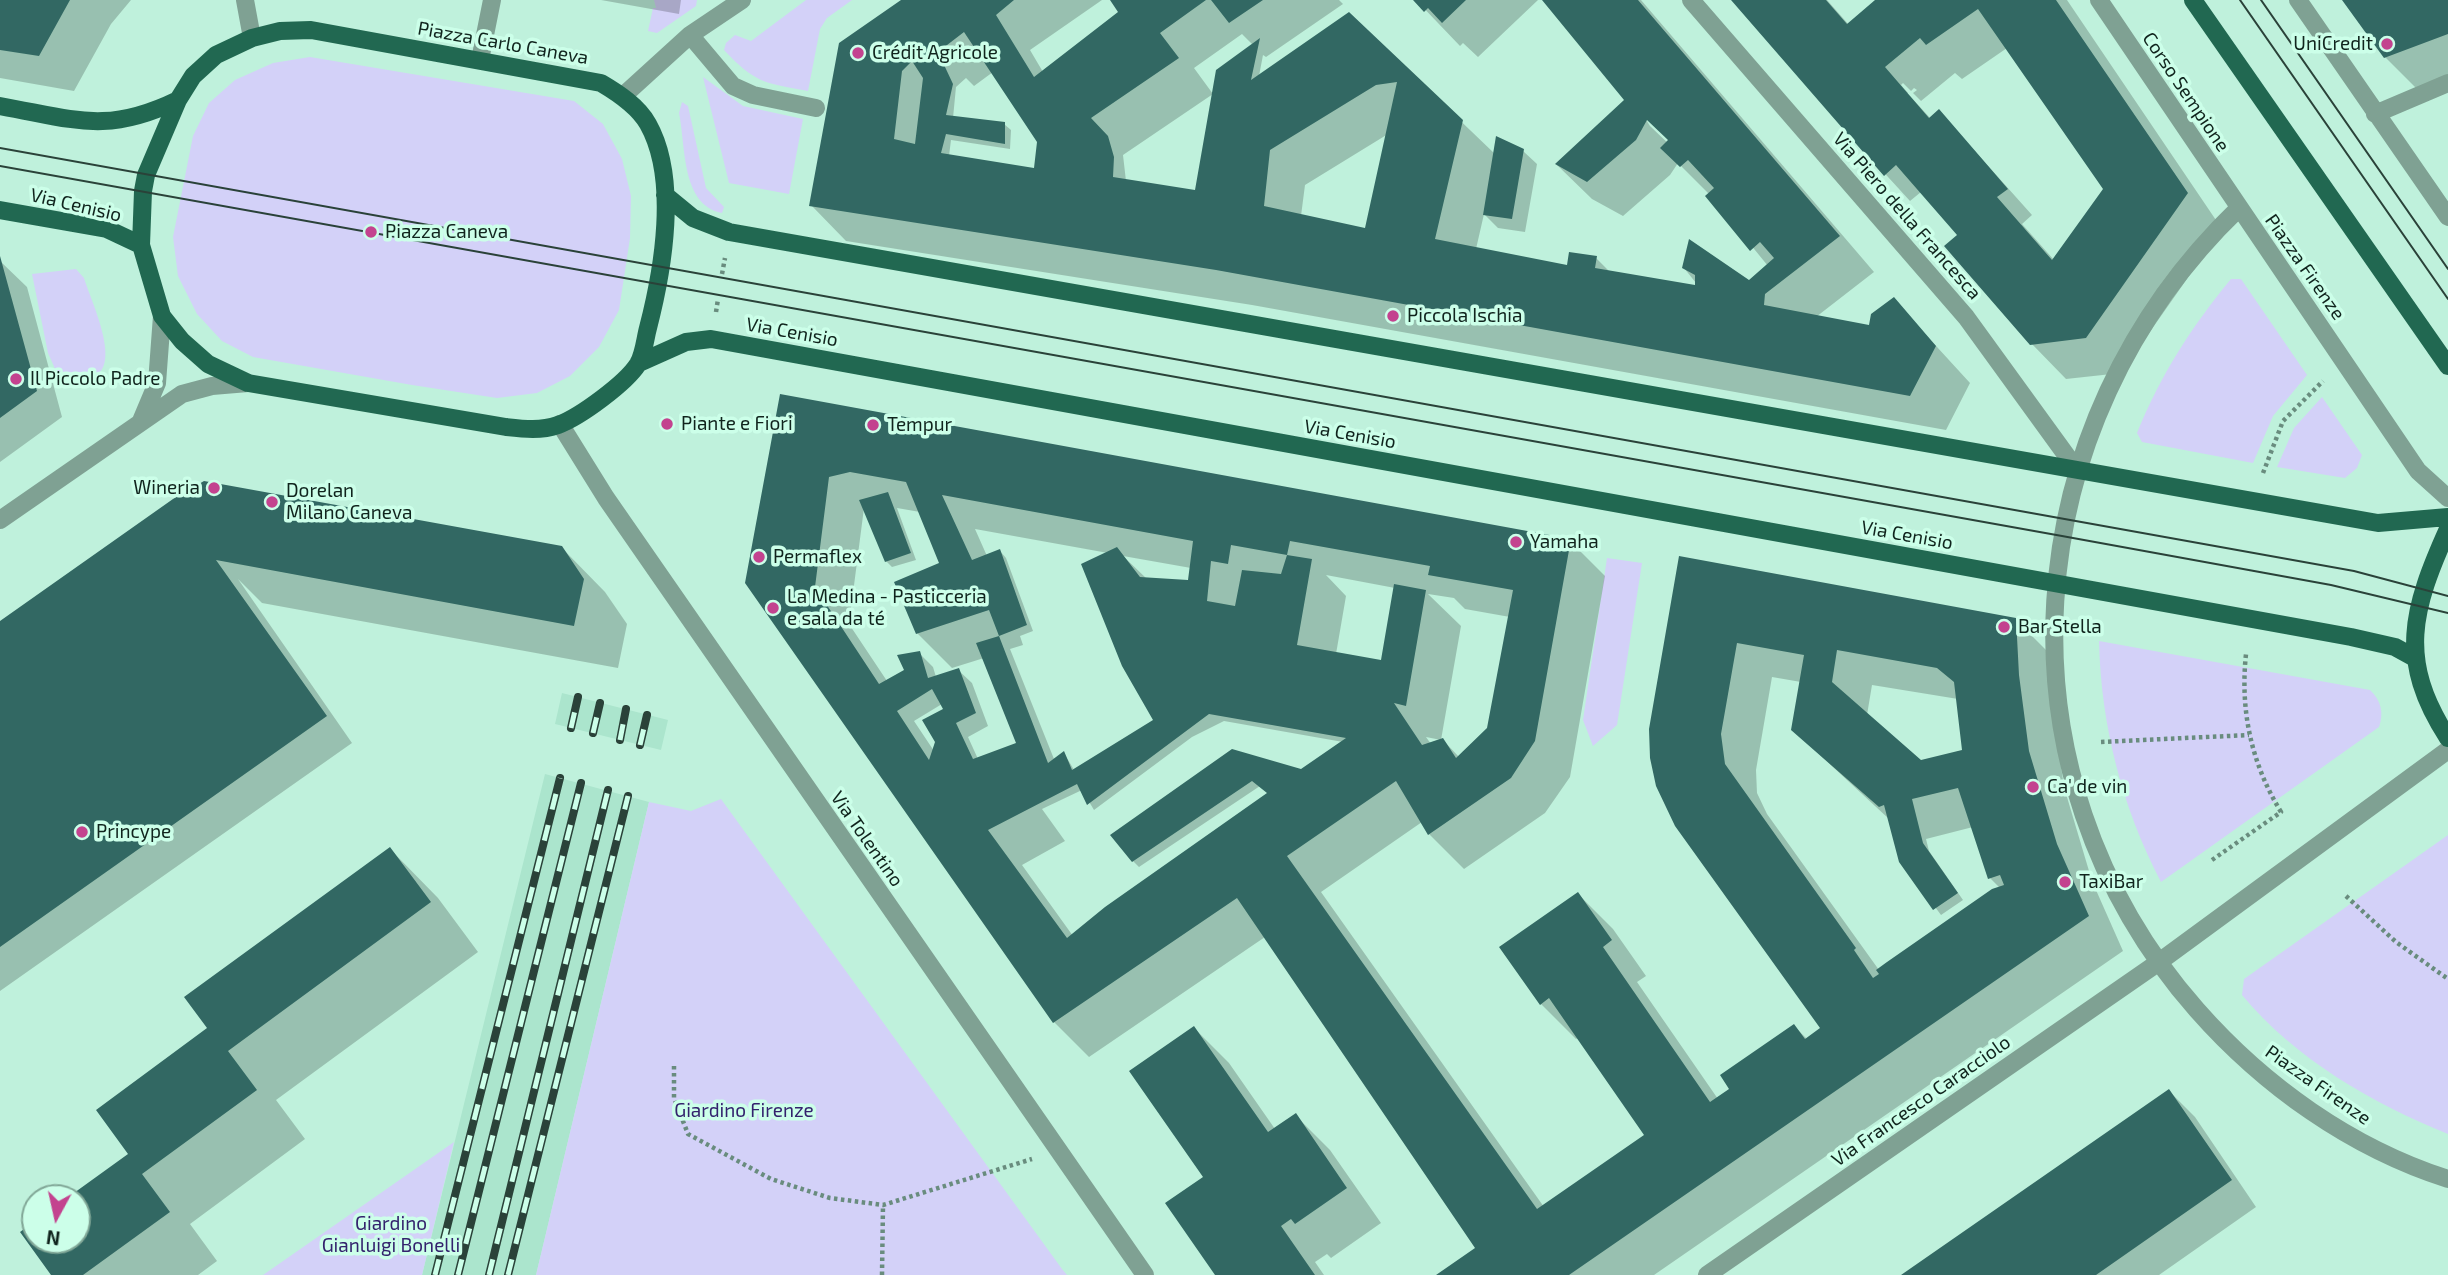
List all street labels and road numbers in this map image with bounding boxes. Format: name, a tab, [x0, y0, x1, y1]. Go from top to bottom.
street label: Piazza Carlo Caneva	[416, 17, 590, 69]
street label: Corso Sempione	[2138, 28, 2234, 156]
street label: Via Piero della Francesca	[1828, 128, 1986, 304]
street label: Via Cenisio	[28, 183, 124, 227]
street label: Piazza Firenze	[2260, 210, 2350, 324]
street label: Via Cenisio	[744, 313, 840, 351]
street label: Via Cenisio	[1302, 415, 1398, 453]
street label: Via Cenisio	[1859, 516, 1955, 554]
street label: Via Tolentino	[826, 787, 908, 891]
street label: Via Francesco Caracciolo	[1827, 1031, 2015, 1171]
street label: Piazza Firenze	[2261, 1040, 2375, 1130]

